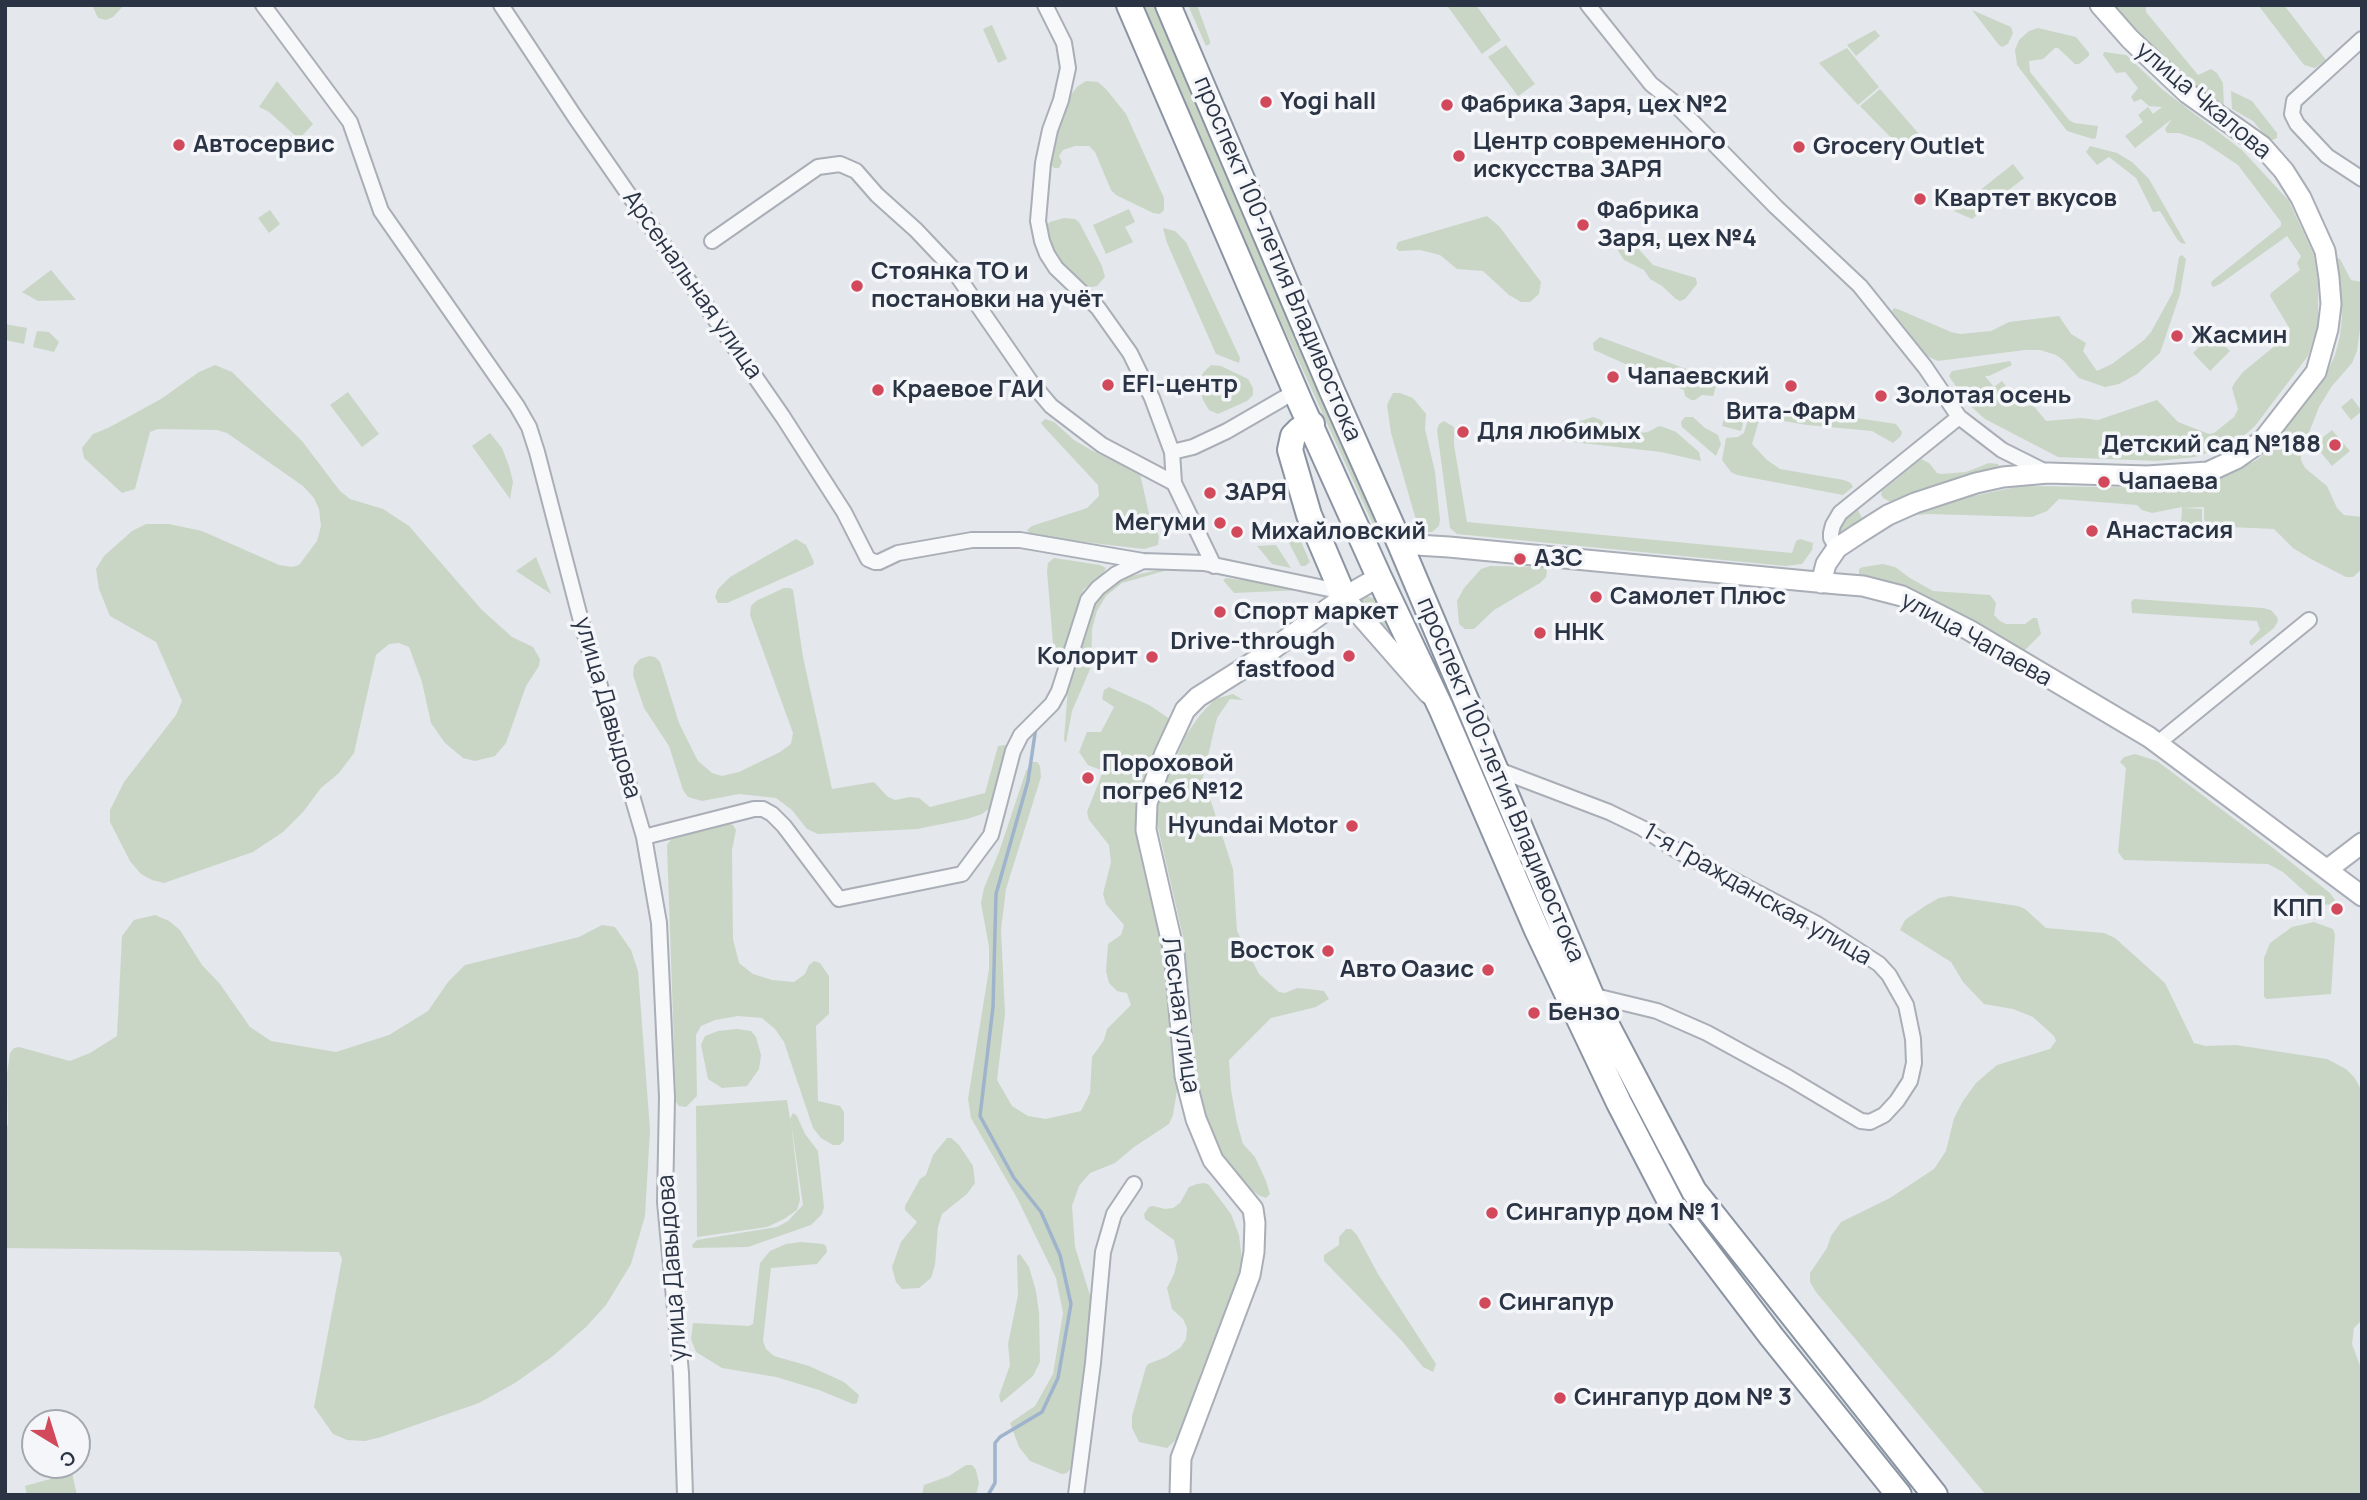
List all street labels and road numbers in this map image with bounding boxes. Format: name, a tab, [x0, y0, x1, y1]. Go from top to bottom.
street label: улица Чкалова	[2130, 36, 2276, 166]
street label: проспект 100-летия Владивостока	[1187, 72, 1367, 446]
street label: Арсенальная улица	[616, 185, 768, 385]
street label: улица Чапаева	[1895, 587, 2057, 693]
street label: проспект 100-летия Владивостока	[1410, 593, 1590, 967]
street label: улица Давыдова	[567, 614, 647, 802]
street label: 1-я Гражданская улица	[1638, 818, 1876, 972]
street label: Лесная улица	[1155, 935, 1205, 1095]
street label: улица Давыдова	[652, 1174, 694, 1362]

